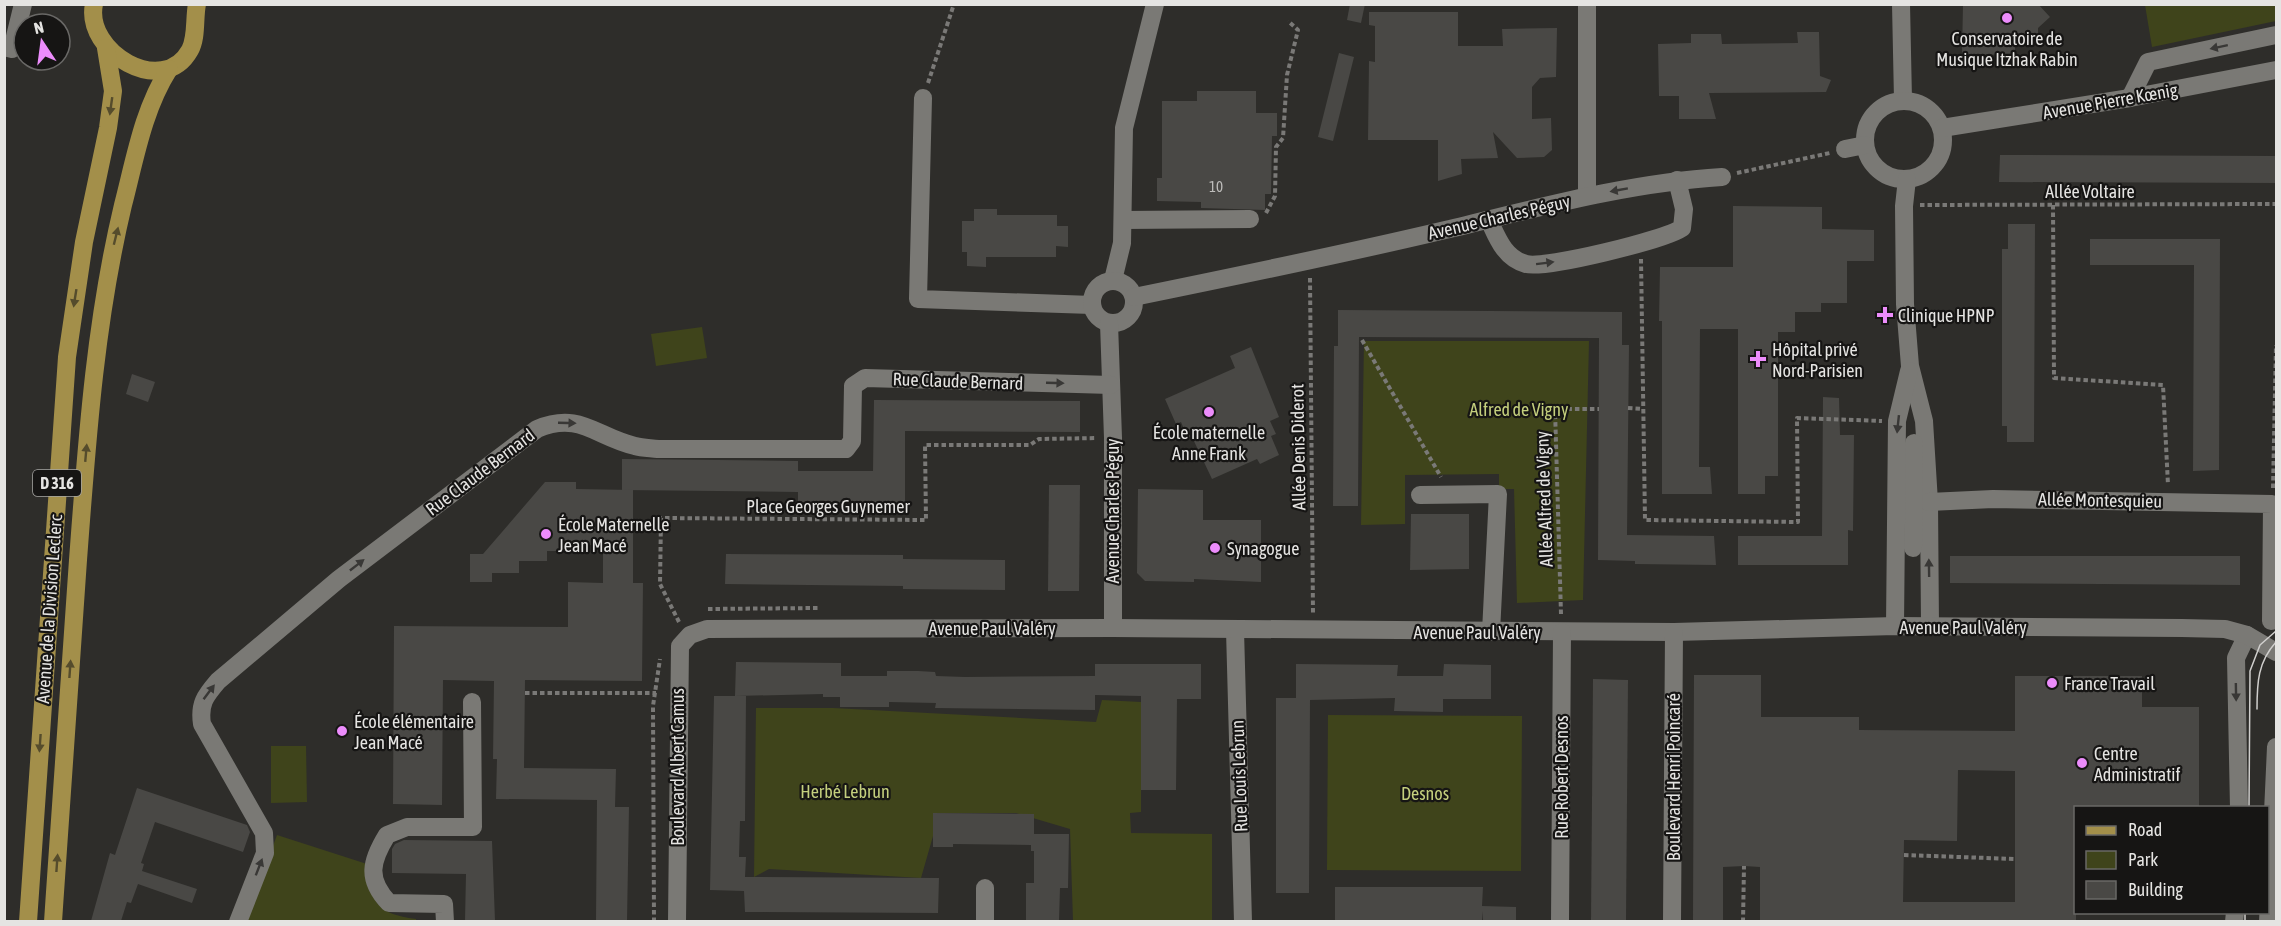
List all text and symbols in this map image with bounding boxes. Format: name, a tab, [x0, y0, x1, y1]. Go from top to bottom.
marker: Conservatoire de Musique Itzhak Rabin	[2000, 11, 2014, 25]
north arrow	[12, 12, 72, 72]
text: N	[32, 18, 45, 37]
place label: Conservatoire de Musique Itzhak Rabin	[1936, 28, 2078, 70]
one-way arrow	[2210, 43, 2229, 52]
street label: Avenue Pierre Kœnig	[2041, 79, 2179, 123]
one-way arrow	[106, 97, 115, 116]
house number: 10	[1209, 178, 1223, 195]
street label: Allée Voltaire	[2045, 181, 2135, 202]
one-way arrow	[1609, 186, 1628, 195]
street label: Avenue Charles Péguy	[1426, 190, 1572, 244]
one-way arrow	[111, 227, 121, 246]
one-way arrow	[1535, 258, 1554, 267]
one-way arrow	[70, 288, 79, 307]
place label: Clinique HPNP	[1898, 305, 1995, 326]
marker: Clinique HPNP	[1876, 306, 1894, 324]
place label: Hôpital privé Nord-Parisien	[1772, 339, 1863, 381]
marker: Hôpital privé Nord-Parisien	[1749, 350, 1767, 368]
street label: Rue Claude Bernard	[892, 368, 1024, 394]
one-way arrow	[1045, 379, 1064, 388]
street label: Allée Denis Diderot	[1286, 383, 1310, 511]
park label: Alfred de Vigny	[1470, 399, 1568, 420]
marker: École maternelle Anne Frank	[1202, 405, 1216, 419]
one-way arrow	[1893, 414, 1903, 433]
one-way arrow	[558, 418, 577, 427]
place label: École maternelle Anne Frank	[1153, 422, 1265, 464]
street label: Rue Claude Bernard	[422, 424, 538, 520]
street label: Allée Alfred de Vigny	[1531, 431, 1557, 567]
street label: Avenue Charles Péguy	[1102, 438, 1123, 584]
one-way arrow	[81, 444, 91, 463]
road number: D 316	[33, 470, 81, 496]
street label: Allée Montesquieu	[2038, 488, 2162, 512]
street label: Place Georges Guynemer	[746, 496, 910, 517]
street label: Avenue de la Division Leclerc	[32, 513, 66, 704]
place label: École Maternelle Jean Macé	[558, 514, 669, 556]
marker: École Maternelle Jean Macé	[539, 527, 553, 541]
place label: Synagogue	[1227, 538, 1299, 559]
marker: Synagogue	[1208, 541, 1222, 555]
one-way arrow	[1924, 558, 1933, 577]
one-way arrow	[349, 560, 364, 572]
street label: Avenue Paul Valéry	[1899, 617, 2027, 638]
street label: Avenue Paul Valéry	[928, 618, 1056, 639]
street label: Avenue Paul Valéry	[1413, 622, 1541, 643]
one-way arrow	[66, 659, 75, 678]
place label: France Travail	[2064, 673, 2155, 694]
marker: France Travail	[2045, 676, 2059, 690]
one-way arrow	[2231, 682, 2241, 701]
one-way arrow	[203, 685, 215, 701]
street label: Boulevard Albert Camus	[667, 688, 688, 846]
street label: Boulevard Henri Poincaré	[1663, 693, 1684, 861]
place label: École élémentaire Jean Macé	[354, 711, 474, 753]
street label: Rue Robert Desnos	[1551, 715, 1572, 839]
street label: Rue Louis Lebrun	[1227, 720, 1251, 832]
marker: École élémentaire Jean Macé	[335, 724, 349, 738]
one-way arrow	[35, 734, 44, 753]
place label: Centre Administratif	[2094, 743, 2181, 785]
marker: Centre Administratif	[2075, 756, 2089, 770]
park label: Herbé Lebrun	[800, 781, 890, 802]
park label: Desnos	[1401, 783, 1449, 804]
legend	[2074, 806, 2269, 914]
text: Road	[2128, 819, 2162, 840]
text: Park	[2128, 849, 2158, 870]
one-way arrow	[52, 854, 62, 873]
one-way arrow	[255, 858, 264, 876]
text: Building	[2128, 879, 2183, 900]

